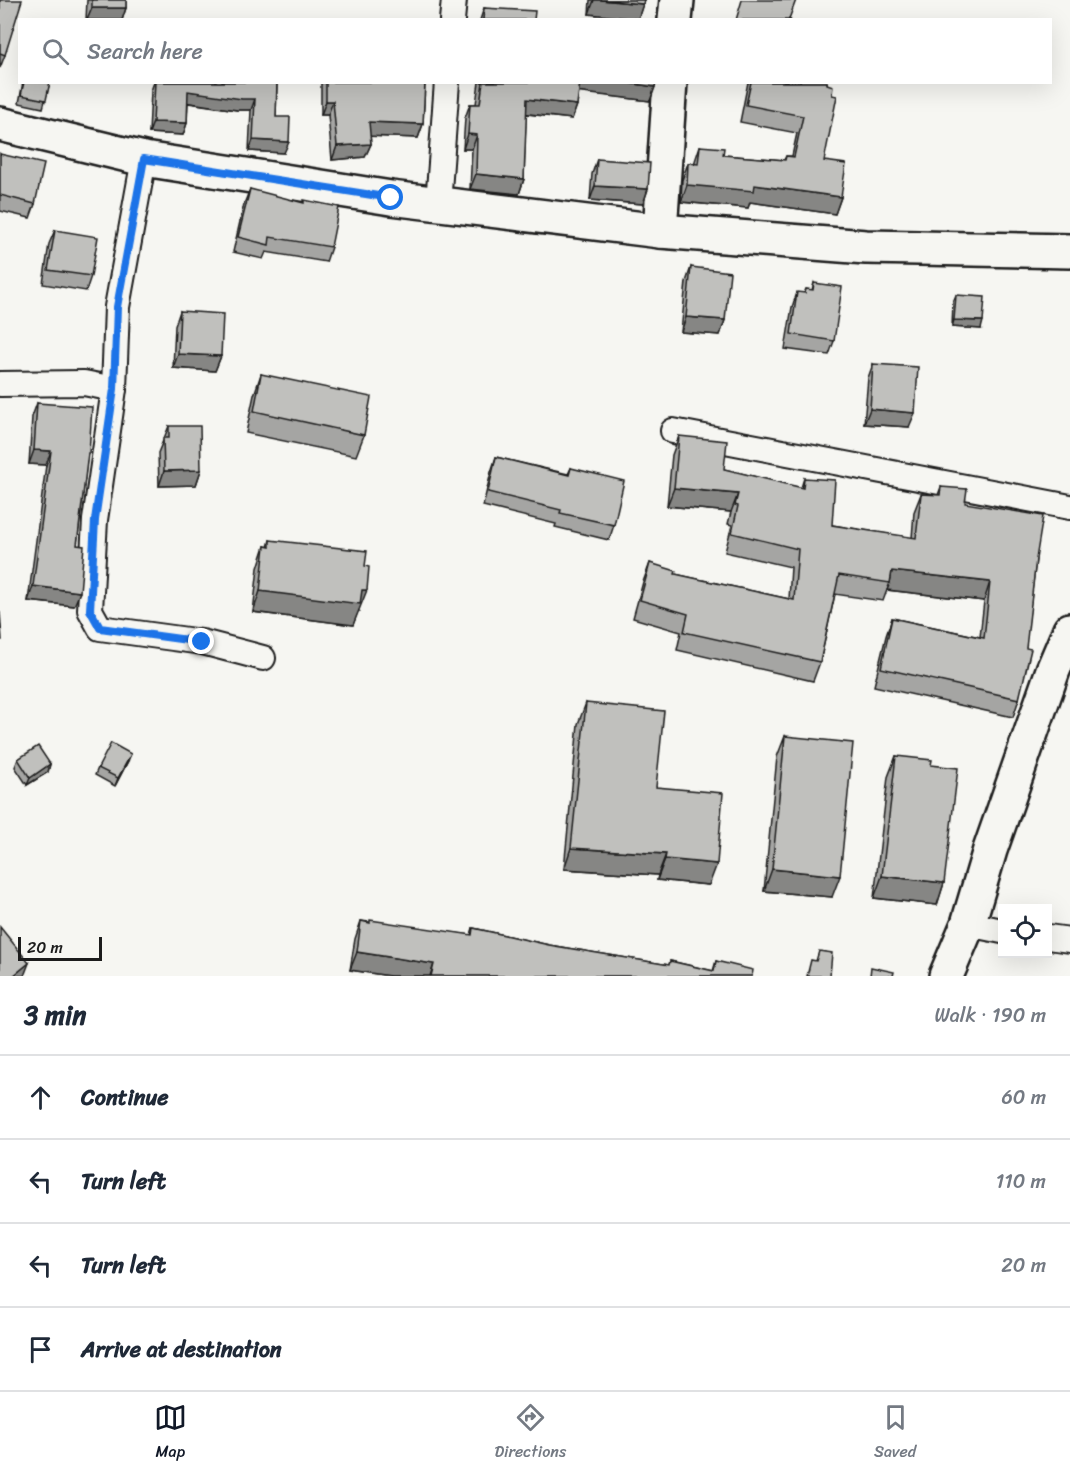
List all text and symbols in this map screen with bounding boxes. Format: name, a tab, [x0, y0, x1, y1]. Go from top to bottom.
search box	[18, 18, 1052, 84]
text: Search here	[87, 32, 203, 71]
icon: search	[39, 35, 72, 68]
route start	[377, 184, 403, 210]
route end	[188, 628, 214, 654]
map controls	[998, 904, 1052, 958]
button: locate	[998, 904, 1052, 958]
text: 20 m	[27, 933, 63, 962]
scale bar	[18, 934, 102, 962]
text: 3 min	[24, 992, 86, 1038]
text: Walk · 190 m	[934, 998, 1046, 1033]
text: Continue	[81, 1078, 169, 1117]
text: 60 m	[1001, 1080, 1046, 1115]
icon: ahead	[24, 1081, 57, 1114]
text: Turn left	[81, 1162, 166, 1201]
text: 110 m	[996, 1164, 1046, 1199]
icon: left	[24, 1165, 57, 1198]
text: Turn left	[81, 1246, 166, 1285]
text: 20 m	[1001, 1248, 1046, 1283]
icon: left	[24, 1249, 57, 1282]
text: Arrive at destination	[81, 1330, 282, 1369]
icon: arrive	[24, 1333, 57, 1366]
tab: Map	[154, 1401, 187, 1466]
tab: Directions	[495, 1401, 566, 1466]
tab: Saved	[874, 1401, 916, 1466]

